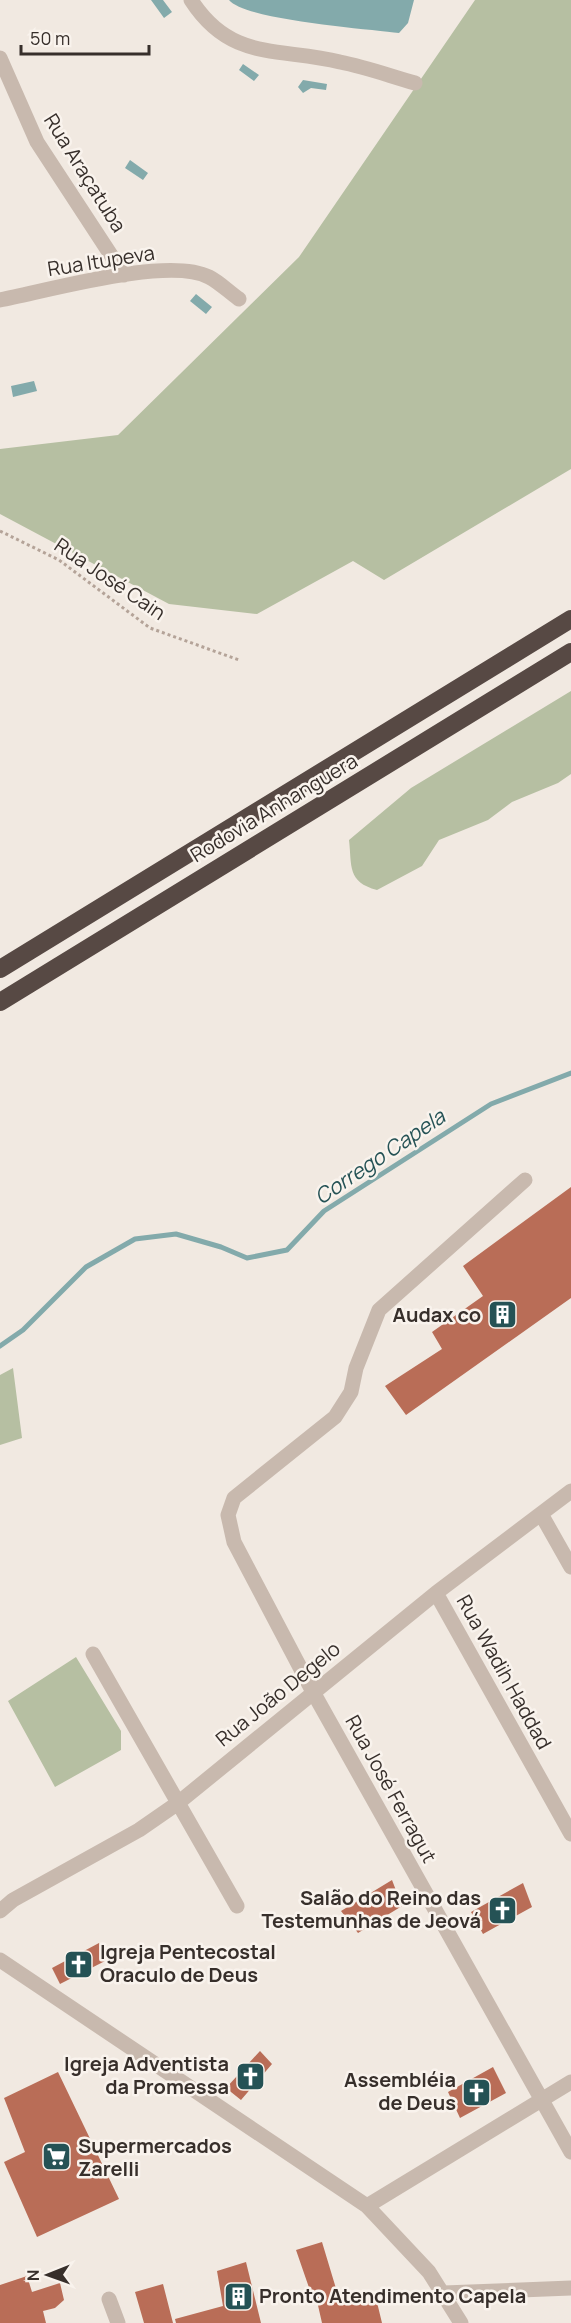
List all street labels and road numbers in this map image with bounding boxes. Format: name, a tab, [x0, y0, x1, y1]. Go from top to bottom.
street label: Rua Araçatuba	[38, 108, 133, 237]
street label: Rua Itupeva	[45, 239, 156, 282]
street label: Rua José Cain	[49, 531, 171, 626]
street label: Rodovia Anhanguera	[185, 747, 362, 868]
street label: Rua Wadih Haddad	[451, 1590, 558, 1754]
street label: Rua João Degelo	[210, 1635, 346, 1752]
street label: Rua José Ferragut	[340, 1710, 443, 1868]

